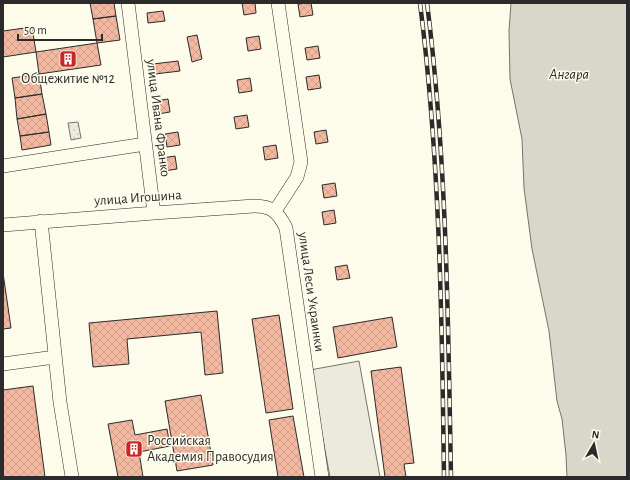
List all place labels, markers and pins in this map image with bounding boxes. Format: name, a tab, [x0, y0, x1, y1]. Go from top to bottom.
building icon: Общежитие №12	[58, 49, 78, 69]
place label: Общежитие №12	[21, 72, 115, 86]
place label: Российская Академия Правосудия	[147, 434, 274, 464]
building icon: Российская Академия Правосудия	[124, 439, 144, 459]

